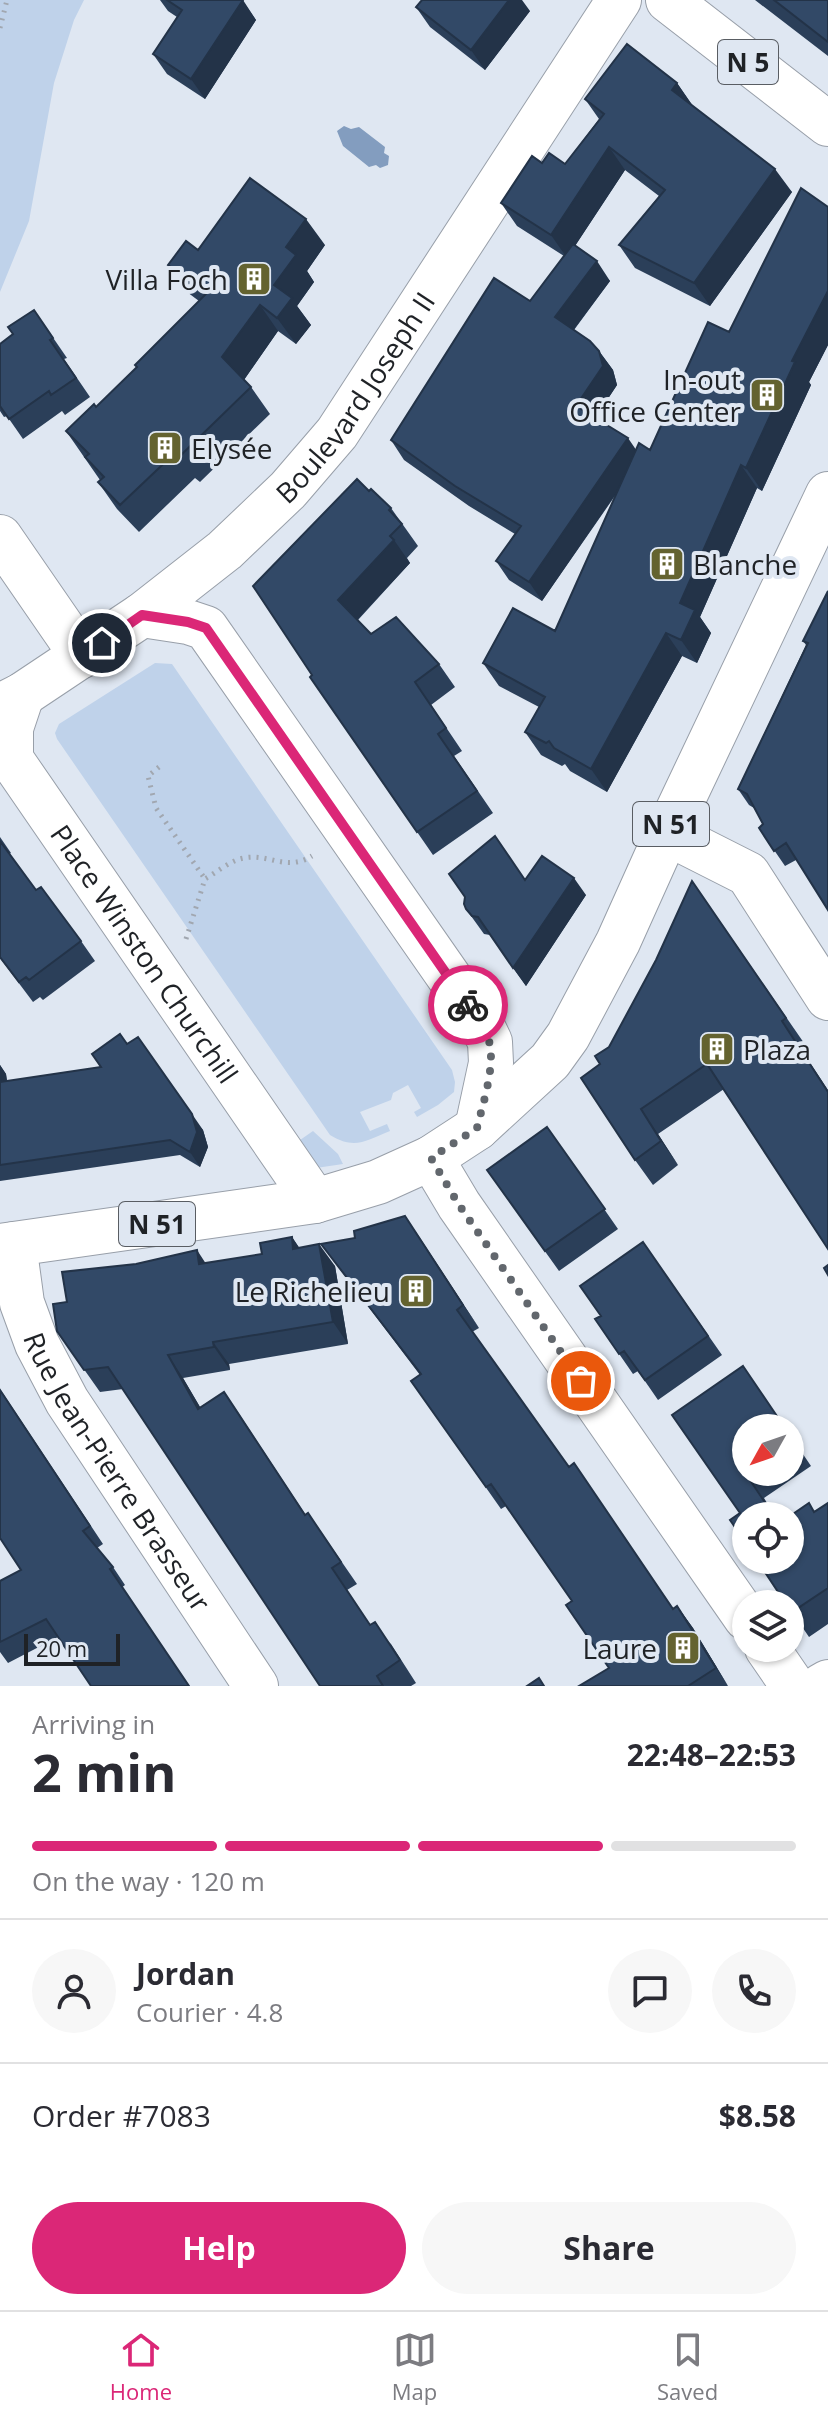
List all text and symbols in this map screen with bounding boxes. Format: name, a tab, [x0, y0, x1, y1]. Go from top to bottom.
road number: N 5	[718, 40, 778, 84]
place label: Villa Foch	[105, 260, 228, 298]
building icon: Villa Foch	[235, 260, 273, 298]
street label: Boulevard Joseph II	[267, 284, 443, 511]
place label: In-out Office Center	[569, 360, 742, 430]
building icon: In-out Office Center	[748, 376, 786, 414]
building icon: Elysée	[146, 429, 184, 467]
place label: Elysée	[191, 429, 272, 467]
building icon: Blanche	[648, 545, 686, 583]
place label: Blanche	[693, 545, 797, 583]
pin	[68, 609, 136, 677]
icon: home	[80, 621, 124, 665]
road number: N 51	[633, 802, 709, 846]
street label: Place Winston Churchill	[43, 817, 247, 1090]
courier	[428, 965, 508, 1045]
icon: bike	[446, 983, 490, 1027]
building icon: Plaza	[698, 1030, 736, 1068]
place label: Plaza	[743, 1030, 811, 1068]
road number: N 51	[119, 1202, 195, 1246]
place label: Le Richelieu	[235, 1272, 390, 1310]
building icon: Le Richelieu	[397, 1272, 435, 1310]
street label: Rue Jean-Pierre Brasseur	[15, 1327, 220, 1619]
pin	[547, 1347, 615, 1415]
icon: bag	[559, 1359, 603, 1403]
north arrow	[732, 1414, 804, 1486]
map controls	[732, 1414, 804, 1662]
button: locate	[732, 1502, 804, 1574]
button: layers	[732, 1590, 804, 1662]
place label: Laure	[582, 1629, 657, 1667]
building icon: Laure	[664, 1629, 702, 1667]
scale bar	[24, 1630, 120, 1666]
text: 20 m	[36, 1633, 87, 1663]
text: Arriving in	[32, 1706, 155, 1742]
text: 22:48–22:53	[627, 1734, 796, 1775]
text: 2 min	[32, 1736, 176, 1807]
text: On the way · 120 m	[32, 1863, 265, 1899]
button: person	[32, 1949, 116, 2033]
button: chat	[608, 1949, 692, 2033]
button: phone	[712, 1949, 796, 2033]
text: Jordan	[136, 1953, 235, 1994]
text: Courier · 4.8	[136, 1994, 283, 2030]
text: Order #7083	[32, 2095, 211, 2136]
text: $8.58	[719, 2095, 796, 2136]
button: Help	[32, 2202, 406, 2294]
button: Share	[422, 2202, 796, 2294]
tab: Home	[110, 2328, 172, 2406]
tab: Map	[392, 2328, 437, 2406]
tab: Saved	[657, 2328, 718, 2406]

